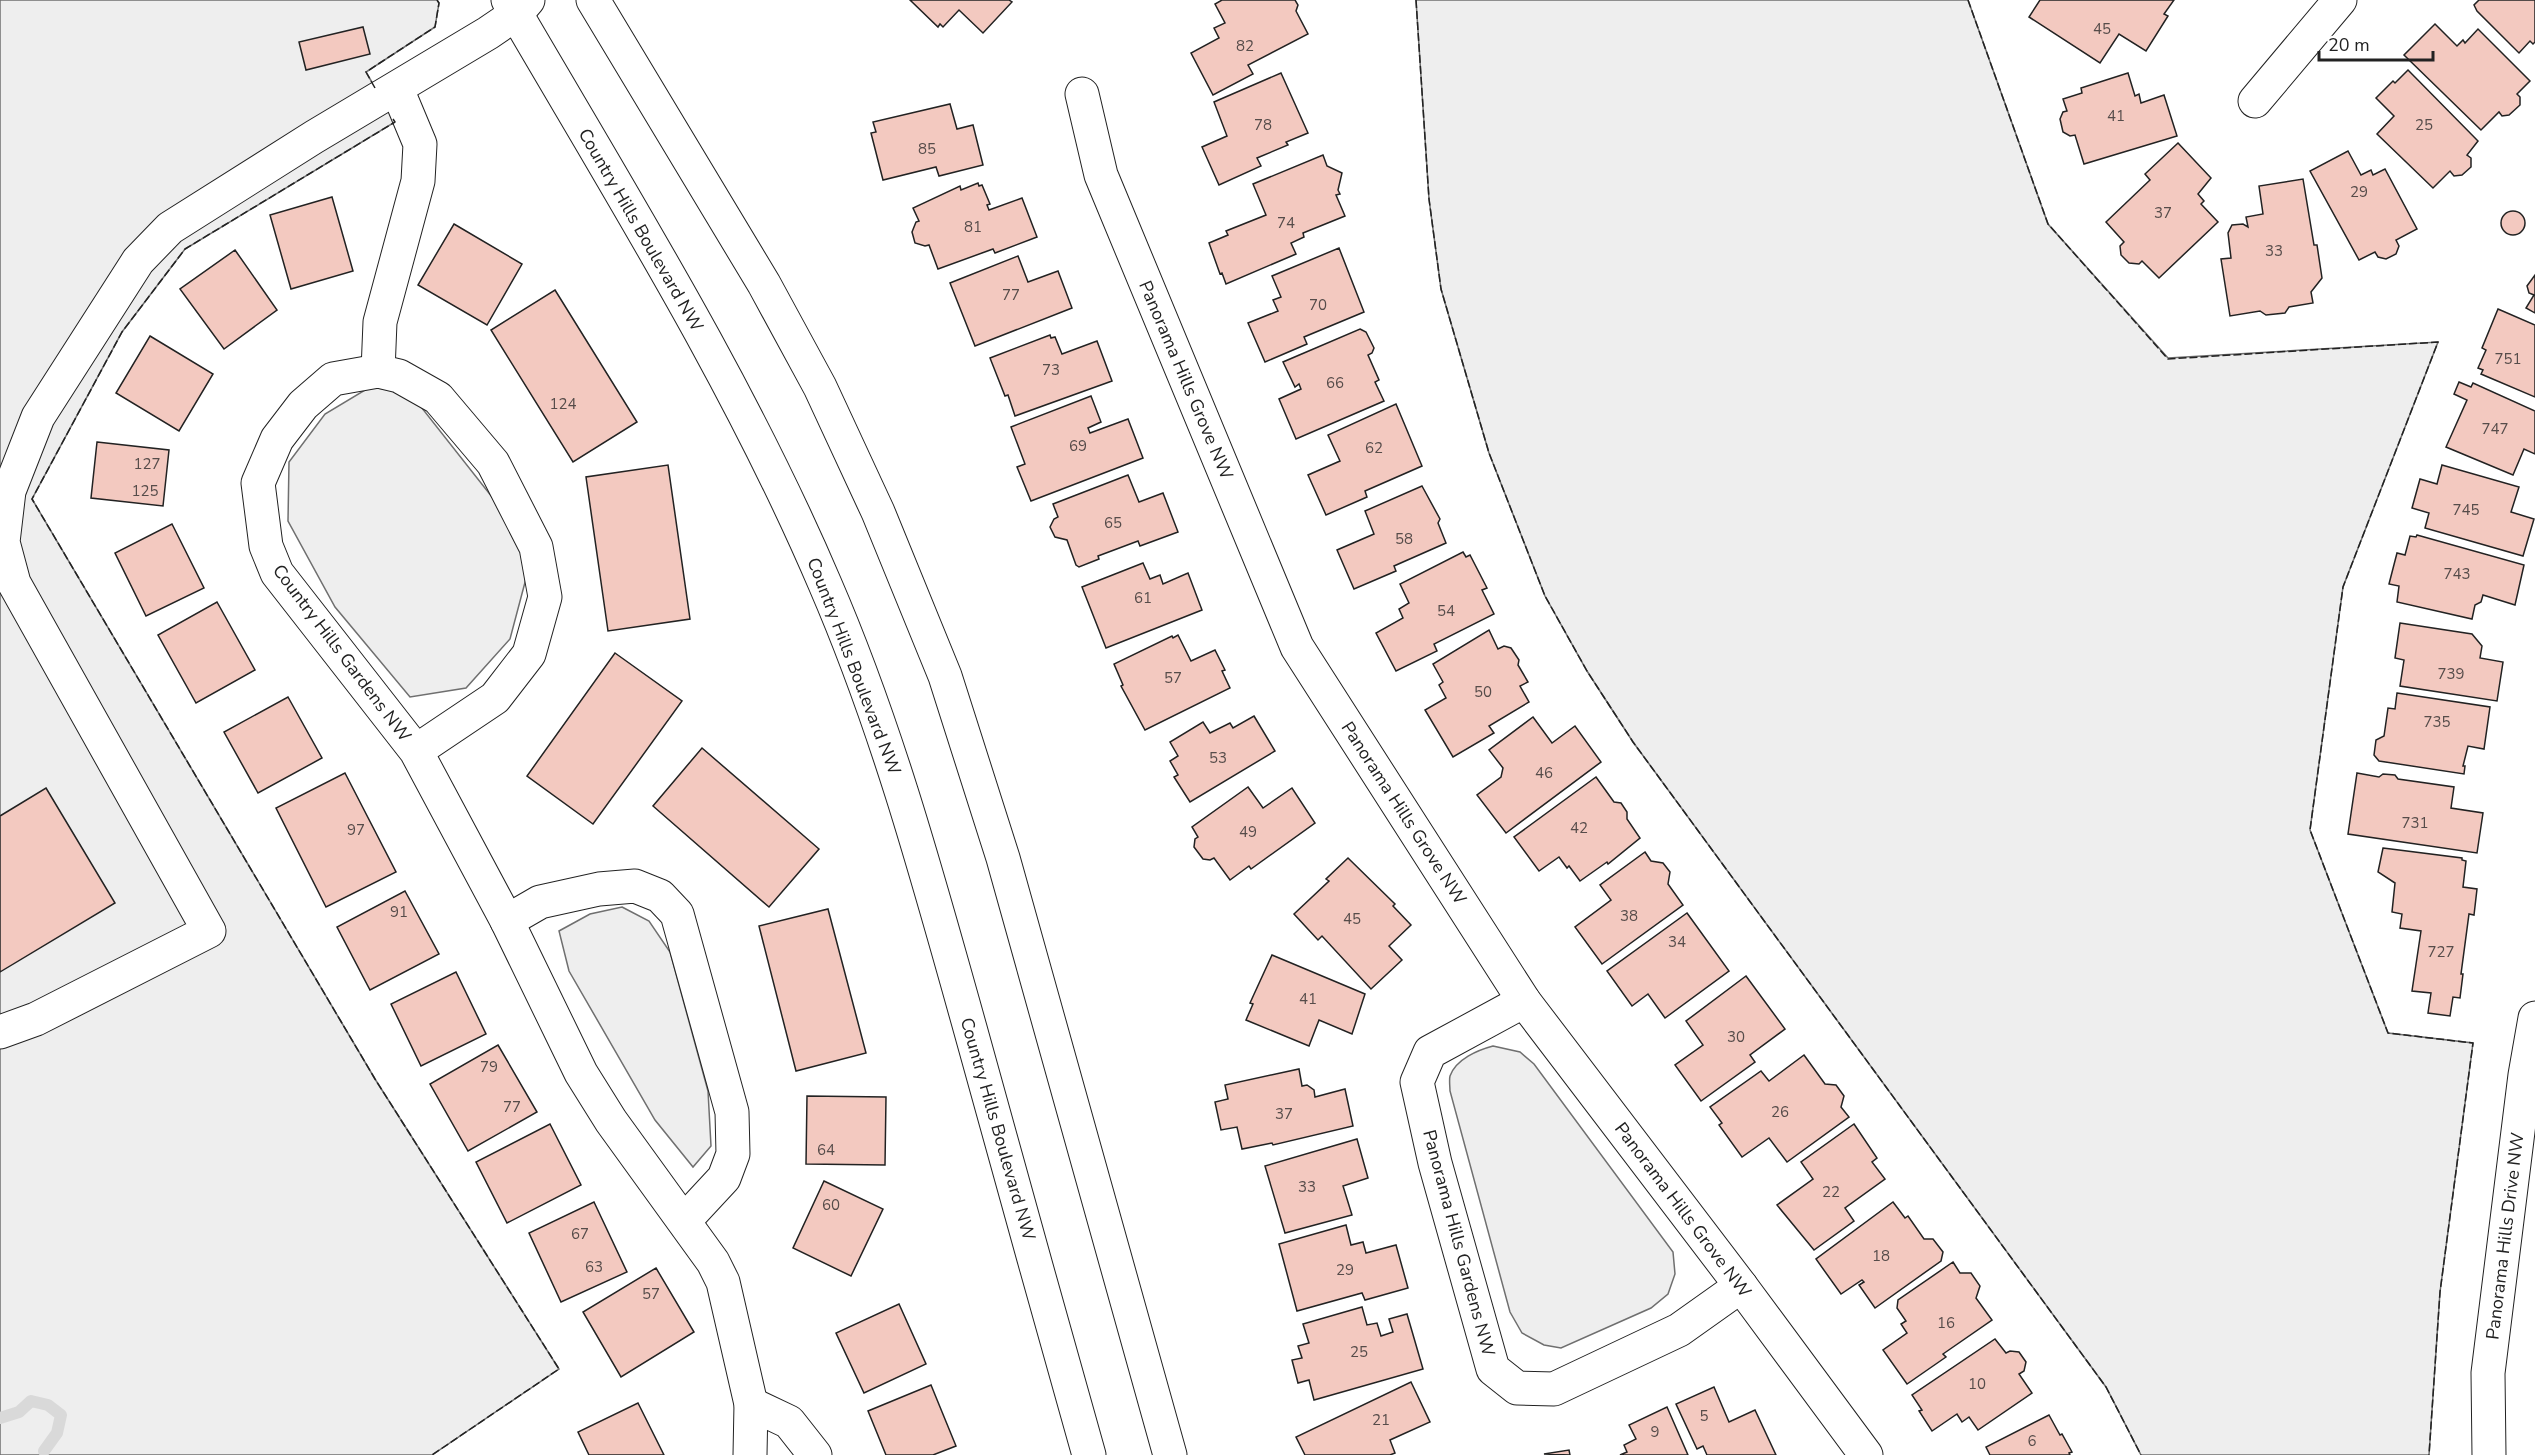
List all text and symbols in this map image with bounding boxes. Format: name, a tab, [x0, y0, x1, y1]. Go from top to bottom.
house number: 45	[2093, 19, 2111, 39]
scale bar	[2319, 24, 2433, 62]
text: 20 m	[2328, 33, 2370, 57]
house number: 82	[1236, 36, 1254, 56]
house number: 41	[2107, 106, 2125, 126]
house number: 78	[1254, 115, 1272, 135]
house number: 25	[2415, 115, 2433, 135]
street label: Country Hills Boulevard NW	[573, 124, 709, 336]
house number: 85	[918, 139, 936, 159]
house number: 29	[2350, 182, 2368, 202]
house number: 37	[2154, 203, 2172, 223]
house number: 74	[1277, 213, 1295, 233]
house number: 81	[964, 217, 982, 237]
house number: 33	[2265, 241, 2283, 261]
street label: Panorama Hills Grove NW	[1133, 277, 1239, 483]
house number: 77	[1002, 285, 1020, 305]
house number: 70	[1309, 295, 1327, 315]
house number: 751	[2494, 349, 2522, 369]
house number: 73	[1042, 360, 1060, 380]
house number: 66	[1326, 373, 1344, 393]
house number: 124	[549, 394, 577, 414]
house number: 747	[2481, 419, 2509, 439]
house number: 69	[1069, 436, 1087, 456]
house number: 62	[1365, 438, 1383, 458]
house number: 127	[133, 454, 161, 474]
house number: 125	[131, 481, 159, 501]
house number: 745	[2452, 500, 2480, 520]
house number: 65	[1104, 513, 1122, 533]
house number: 58	[1395, 529, 1413, 549]
street label: Country Hills Boulevard NW	[801, 554, 907, 778]
street label: Country Hills Gardens NW	[267, 559, 417, 747]
house number: 743	[2443, 564, 2471, 584]
house number: 61	[1134, 588, 1152, 608]
house number: 54	[1437, 601, 1455, 621]
house number: 739	[2437, 664, 2465, 684]
house number: 57	[1164, 668, 1182, 688]
house number: 50	[1474, 682, 1492, 702]
house number: 735	[2423, 712, 2451, 732]
street label: Panorama Hills Grove NW	[1336, 717, 1472, 909]
house number: 53	[1209, 748, 1227, 768]
house number: 46	[1535, 763, 1553, 783]
house number: 731	[2401, 813, 2429, 833]
house number: 42	[1570, 818, 1588, 838]
house number: 97	[347, 820, 365, 840]
house number: 49	[1239, 822, 1257, 842]
house number: 91	[390, 902, 408, 922]
house number: 38	[1620, 906, 1638, 926]
house number: 45	[1343, 909, 1361, 929]
house number: 34	[1668, 932, 1686, 952]
house number: 727	[2427, 942, 2455, 962]
house number: 41	[1299, 989, 1317, 1009]
street label: Country Hills Boulevard NW	[955, 1015, 1041, 1243]
house number: 30	[1727, 1027, 1745, 1047]
house number: 79	[480, 1057, 498, 1077]
house number: 77	[503, 1097, 521, 1117]
house number: 26	[1771, 1102, 1789, 1122]
house number: 37	[1275, 1104, 1293, 1124]
street label: Panorama Hills Grove NW	[1609, 1117, 1757, 1303]
street label: Panorama Hills Gardens NW	[1417, 1127, 1501, 1359]
street label: Panorama Hills Drive NW	[2480, 1131, 2530, 1341]
house number: 64	[817, 1140, 835, 1160]
house number: 33	[1298, 1177, 1316, 1197]
house number: 22	[1822, 1182, 1840, 1202]
house number: 60	[822, 1195, 840, 1215]
house number: 67	[571, 1224, 589, 1244]
house number: 18	[1872, 1246, 1890, 1266]
house number: 63	[585, 1257, 603, 1277]
house number: 29	[1336, 1260, 1354, 1280]
house number: 57	[642, 1284, 660, 1304]
house number: 16	[1937, 1313, 1955, 1333]
house number: 25	[1350, 1342, 1368, 1362]
house number: 10	[1968, 1374, 1986, 1394]
house number: 5	[1699, 1406, 1709, 1426]
house number: 21	[1372, 1410, 1390, 1430]
house number: 9	[1650, 1422, 1660, 1442]
house number: 6	[2027, 1431, 2037, 1451]

